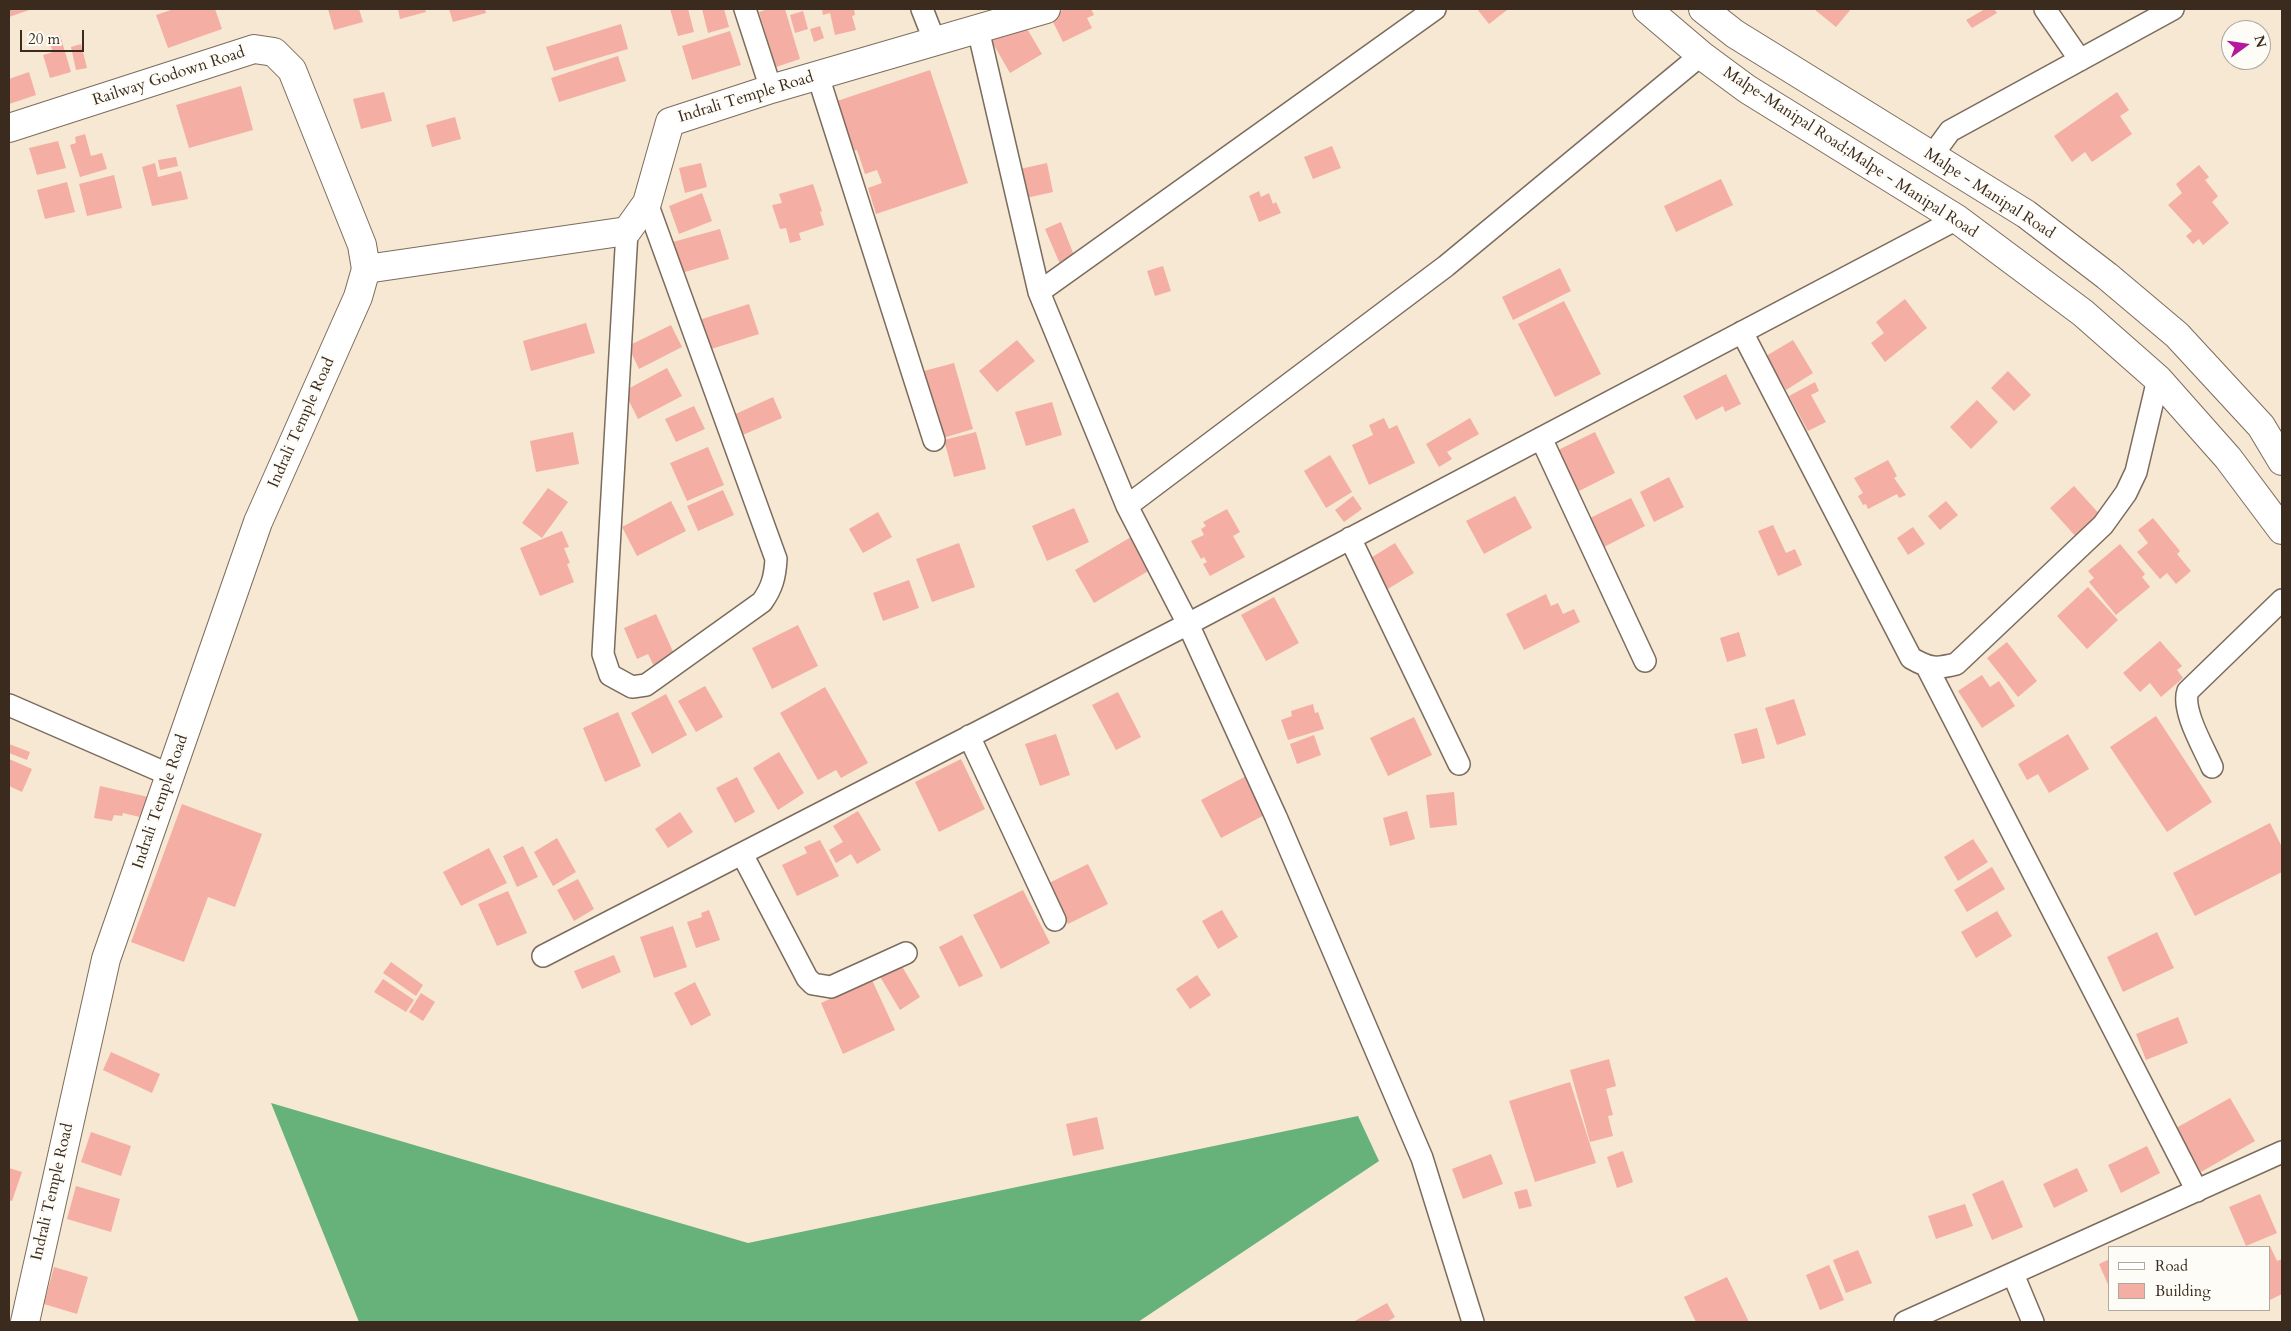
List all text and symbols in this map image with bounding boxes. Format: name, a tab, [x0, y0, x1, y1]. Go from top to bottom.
scale bar	[22, 20, 86, 52]
north arrow	[2221, 20, 2271, 70]
text: 20 m	[28, 29, 60, 49]
text: N	[2249, 33, 2271, 50]
street label: Railway Godown Road	[90, 43, 248, 111]
street label: Malpe-Manipal Road;Malpe - Manipal Road	[1719, 63, 1981, 243]
street label: Indrali Temple Road	[676, 68, 816, 128]
street label: Malpe - Manipal Road	[1920, 145, 2058, 243]
street label: Indrali Temple Road	[265, 355, 339, 491]
street label: Indrali Temple Road	[129, 732, 193, 872]
street label: Indrali Temple Road	[28, 1121, 78, 1263]
legend	[2108, 1246, 2271, 1311]
text: Road	[2155, 1256, 2188, 1276]
text: Building	[2155, 1281, 2211, 1301]

